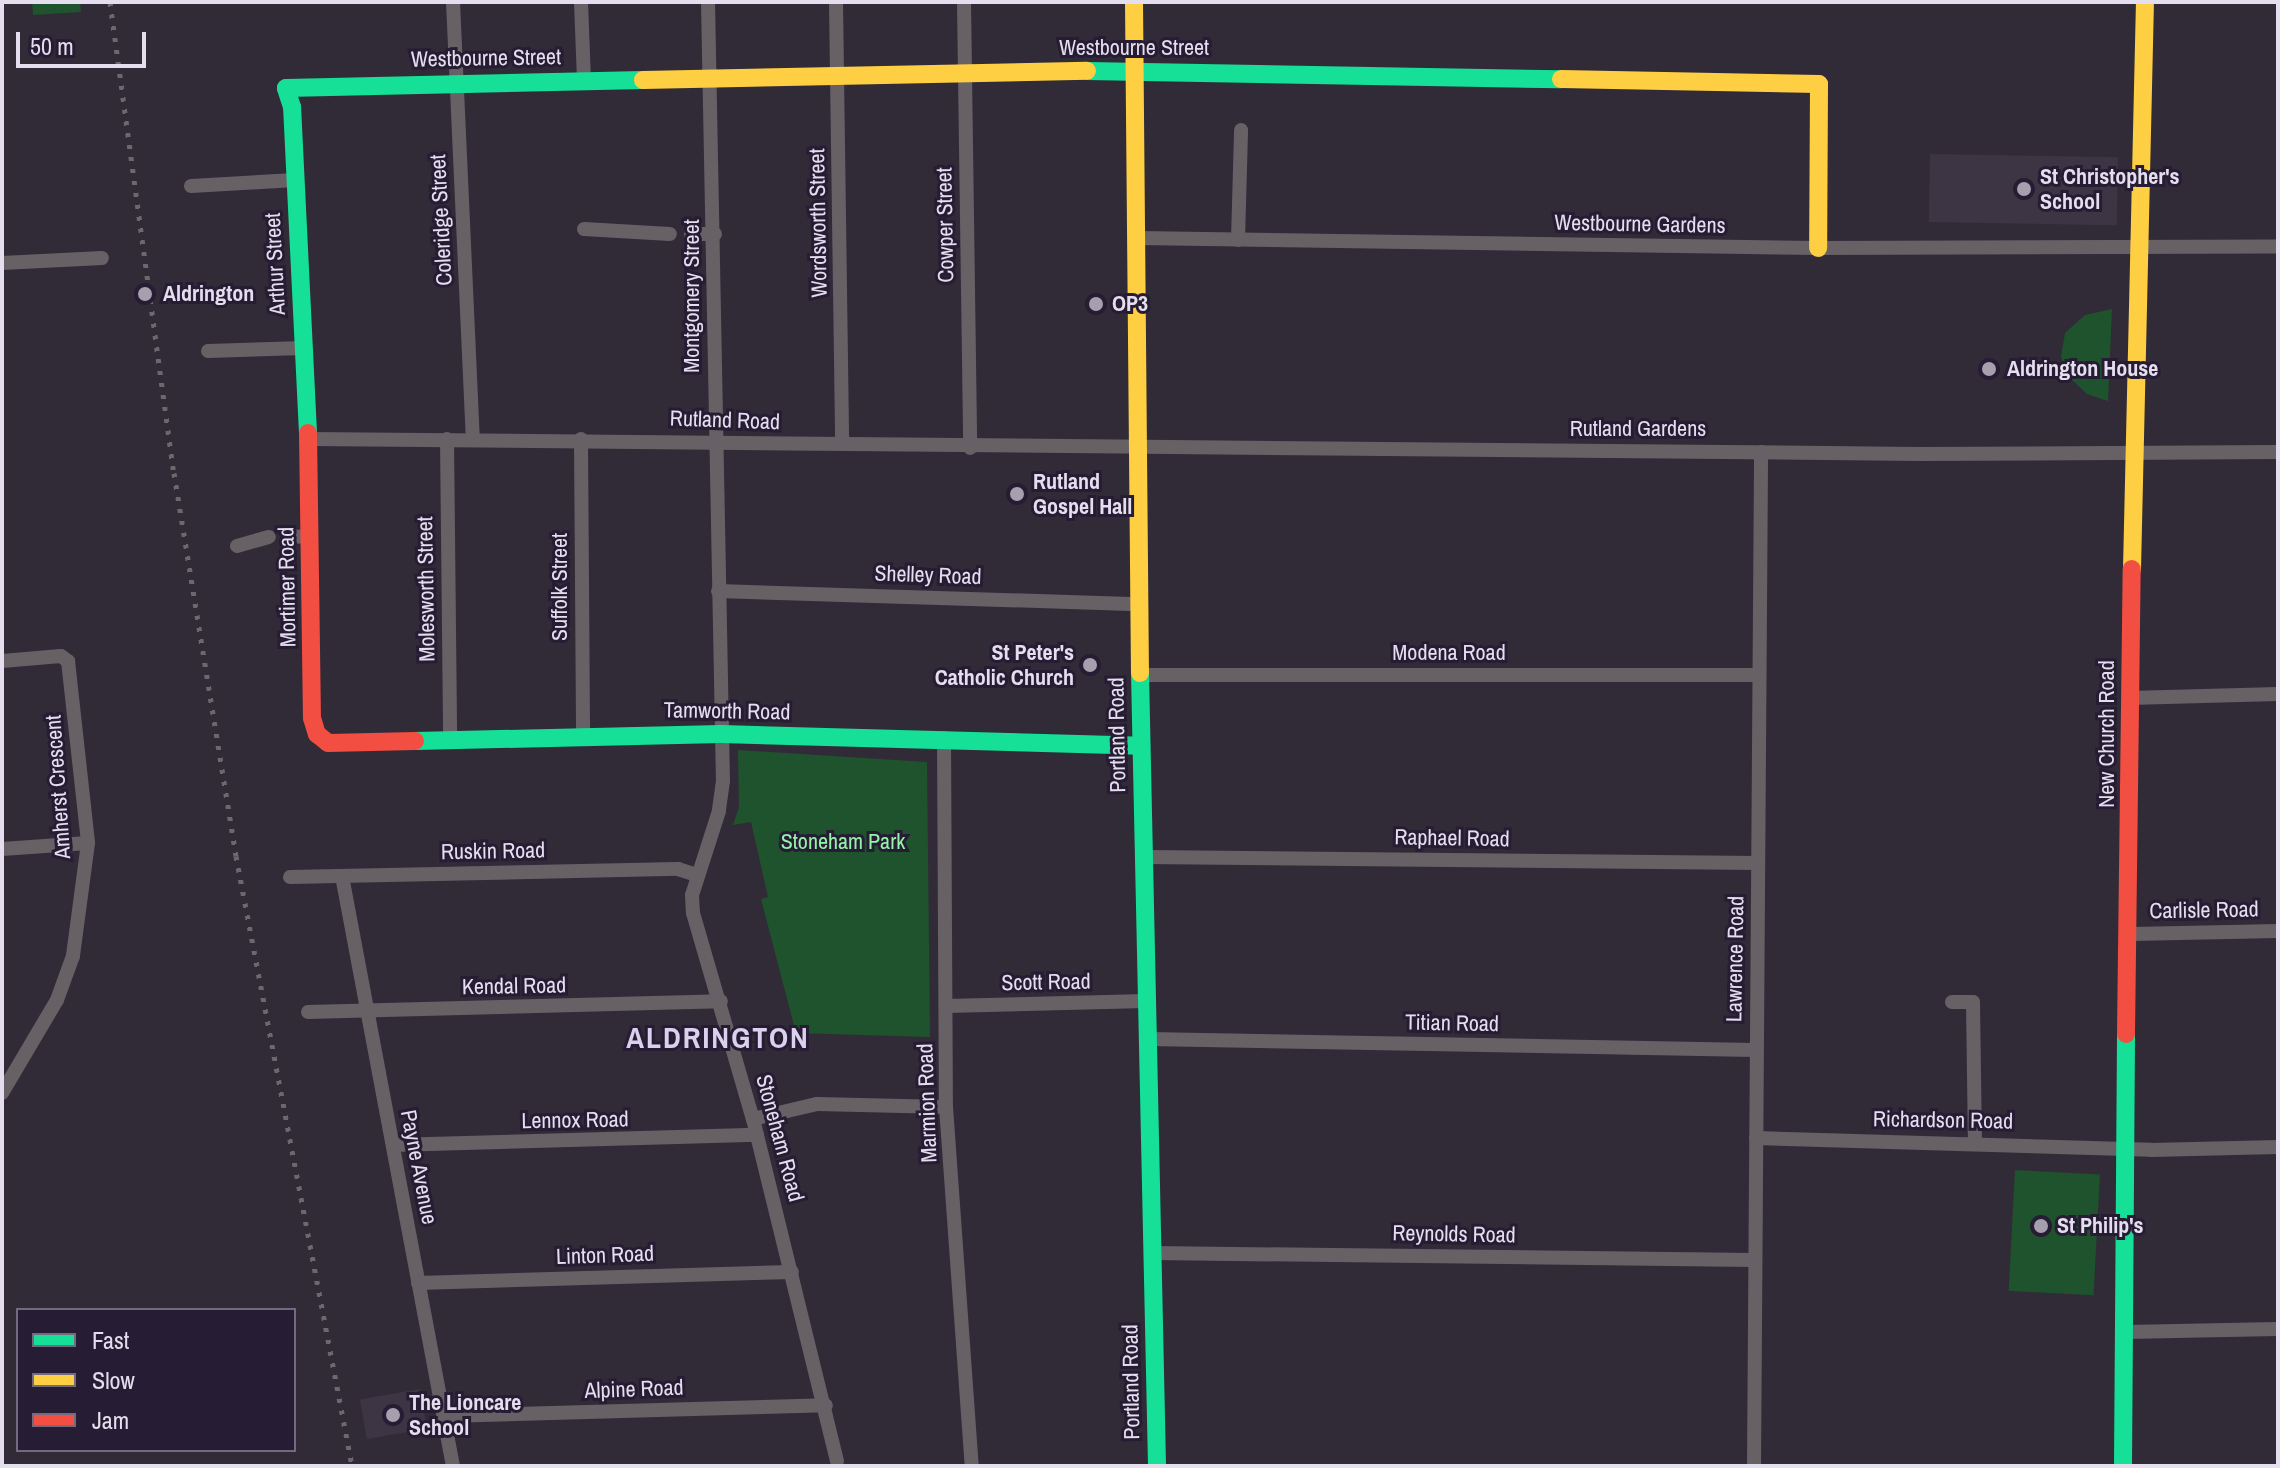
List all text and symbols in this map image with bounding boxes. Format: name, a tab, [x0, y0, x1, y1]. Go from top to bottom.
scale bar	[20, 16, 150, 66]
text: 50 m	[30, 30, 74, 62]
street label: Westbourne Street	[1059, 35, 1209, 61]
street label: Westbourne Street	[411, 43, 561, 73]
street label: Wordsworth Street	[804, 148, 832, 298]
street label: Coleridge Street	[424, 154, 458, 286]
place label: St Christopher's School	[2040, 163, 2180, 214]
street label: Cowper Street	[931, 167, 959, 283]
marker: St Christopher's School	[2015, 180, 2033, 198]
street label: Westbourne Gardens	[1554, 209, 1726, 239]
street label: Arthur Street	[259, 212, 291, 316]
street label: Montgomery Street	[679, 219, 705, 373]
place label: Aldrington	[163, 281, 254, 307]
marker: Aldrington	[134, 283, 156, 305]
place label: OP3	[1112, 291, 1148, 317]
marker: OP3	[1087, 295, 1105, 313]
place label: Aldrington House	[2007, 356, 2158, 382]
marker: Aldrington House	[1978, 358, 2000, 380]
street label: Rutland Road	[669, 405, 781, 435]
street label: Rutland Gardens	[1570, 416, 1706, 442]
place label: Rutland Gospel Hall	[1033, 468, 1132, 520]
marker: Rutland Gospel Hall	[1008, 485, 1026, 503]
street label: Molesworth Street	[412, 516, 440, 662]
street label: Mortimer Road	[273, 527, 301, 647]
street label: Suffolk Street	[547, 533, 573, 641]
street label: Shelley Road	[874, 560, 982, 590]
place label: St Peter's Catholic Church	[935, 639, 1074, 690]
street label: Modena Road	[1392, 640, 1506, 666]
marker: St Peter's Catholic Church	[1081, 656, 1099, 674]
street label: New Church Road	[2094, 660, 2120, 808]
street label: Portland Road	[1103, 677, 1131, 793]
street label: Tamworth Road	[663, 697, 791, 725]
street label: Amherst Crescent	[40, 714, 76, 860]
street label: Raphael Road	[1394, 824, 1510, 852]
park label: Stoneham Park	[781, 829, 905, 855]
street label: Ruskin Road	[441, 837, 545, 865]
street label: Lawrence Road	[1721, 896, 1749, 1022]
street label: Carlisle Road	[2149, 896, 2259, 924]
street label: Scott Road	[1001, 968, 1091, 996]
street label: Kendal Road	[462, 972, 566, 1000]
street label: Titian Road	[1405, 1009, 1499, 1037]
district label: ALDRINGTON	[626, 1019, 810, 1055]
street label: Marmion Road	[912, 1043, 942, 1163]
street label: Stoneham Road	[750, 1072, 810, 1204]
street label: Lennox Road	[521, 1106, 629, 1134]
street label: Richardson Road	[1873, 1106, 2013, 1134]
street label: Payne Avenue	[395, 1107, 443, 1227]
place label: St Philip's	[2057, 1213, 2144, 1239]
marker: St Philip's	[2032, 1217, 2050, 1235]
street label: Reynolds Road	[1392, 1220, 1516, 1248]
street label: Linton Road	[555, 1240, 655, 1270]
legend	[16, 1308, 296, 1452]
text: Fast	[92, 1324, 129, 1356]
street label: Portland Road	[1117, 1324, 1145, 1440]
text: Slow	[92, 1364, 135, 1396]
street label: Alpine Road	[584, 1374, 684, 1404]
place label: The Lioncare School	[409, 1389, 521, 1440]
text: Jam	[92, 1404, 129, 1436]
marker: The Lioncare School	[384, 1406, 402, 1424]

